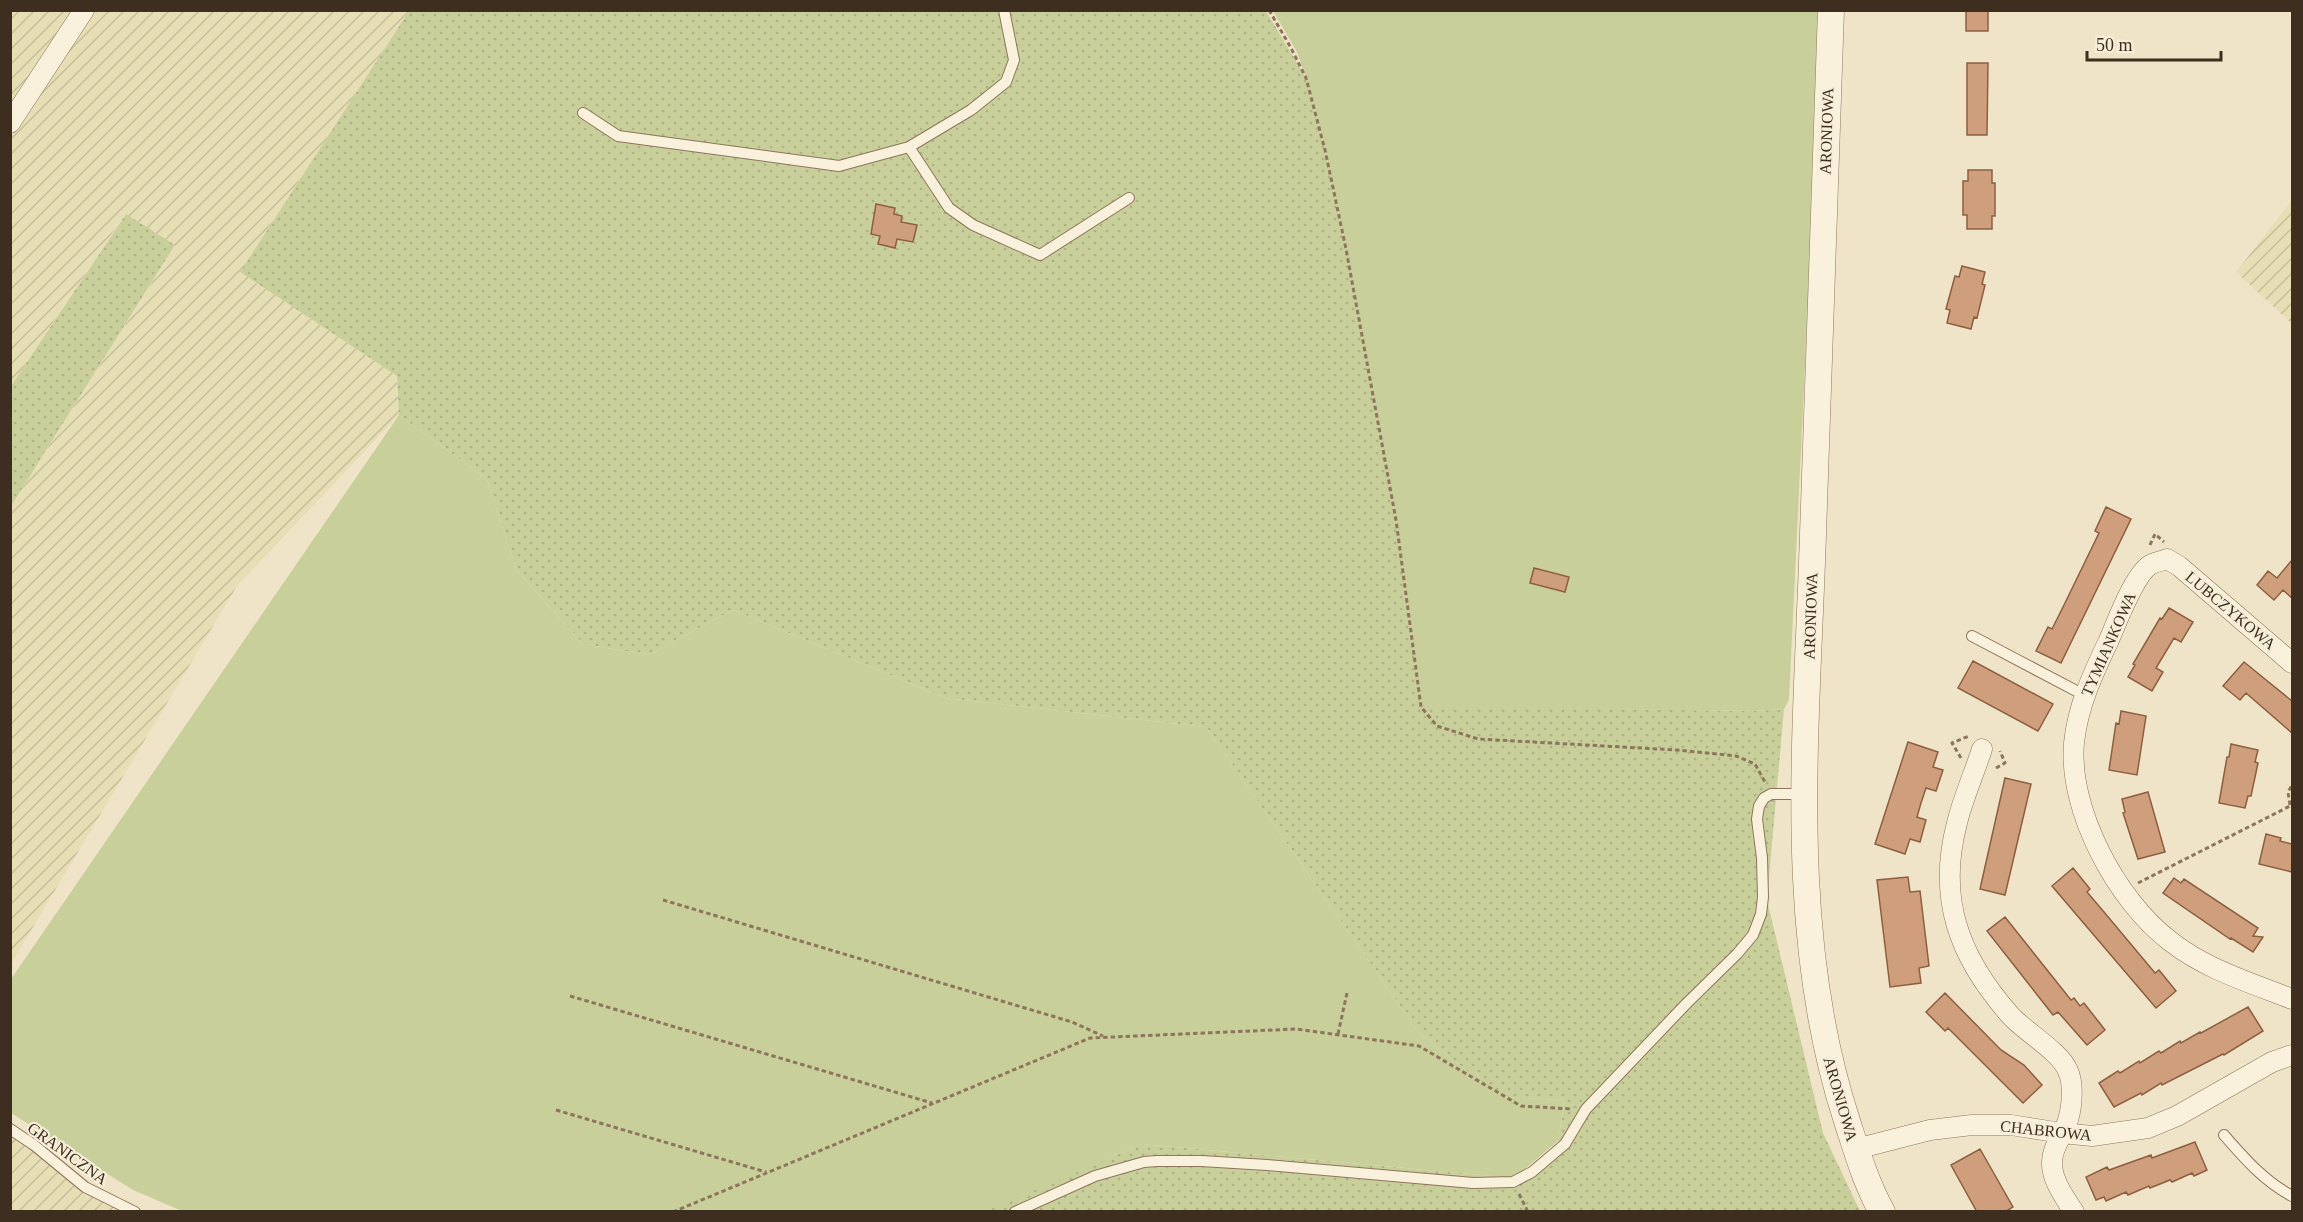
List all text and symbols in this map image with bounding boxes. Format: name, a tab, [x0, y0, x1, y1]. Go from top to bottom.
scale bar	[2087, 24, 2220, 62]
text: 50 m	[2096, 35, 2133, 55]
street label: ARONIOWA	[1816, 87, 1837, 175]
street label: LUBCZYKOWA	[2182, 568, 2279, 653]
street label: ARONIOWA	[1800, 572, 1821, 660]
street label: TYMIANKOWA	[2078, 589, 2139, 699]
street label: ARONIOWA	[1820, 1055, 1861, 1144]
street label: CHABROWA	[2000, 1117, 2093, 1144]
street label: GRANICZNA	[25, 1119, 111, 1188]

